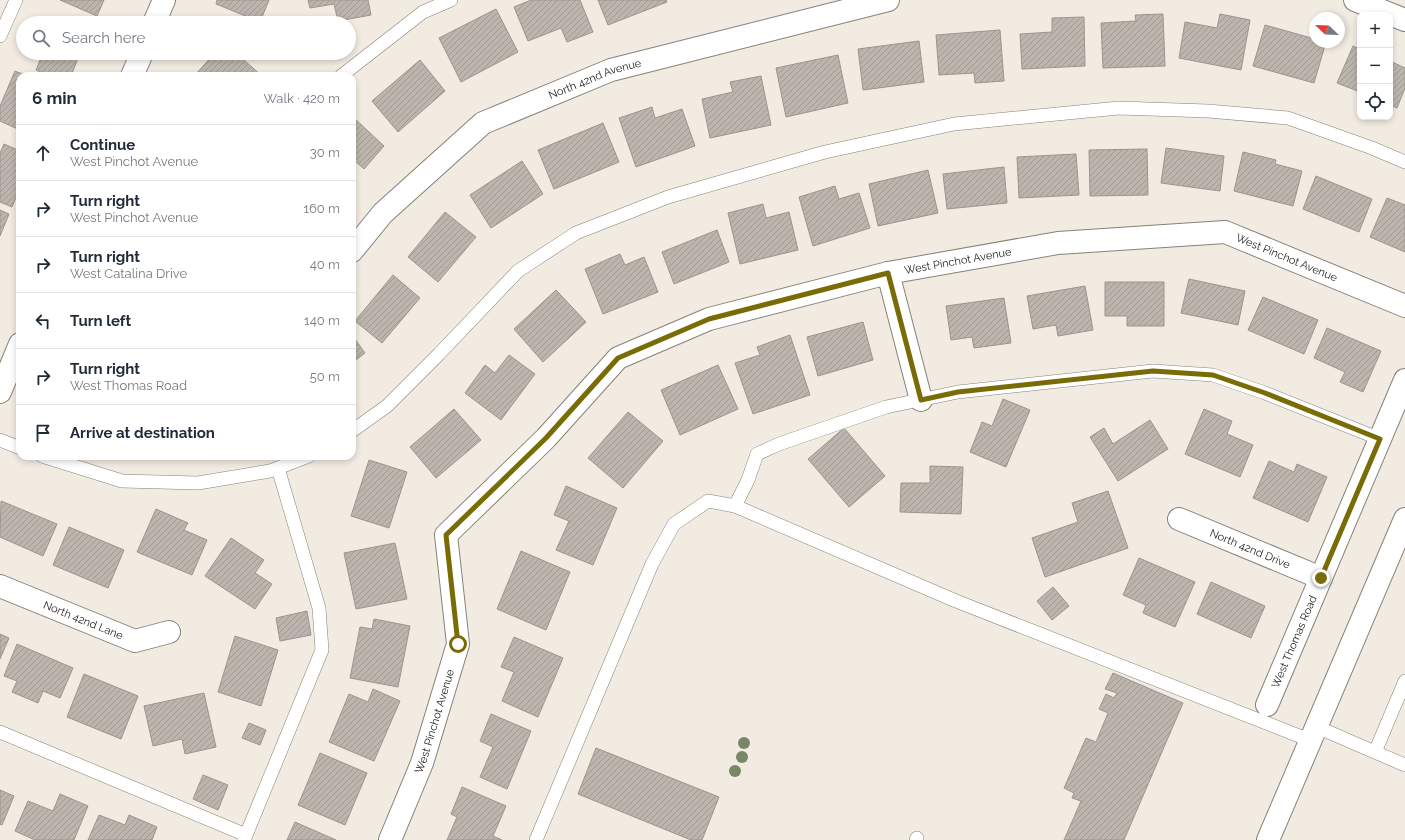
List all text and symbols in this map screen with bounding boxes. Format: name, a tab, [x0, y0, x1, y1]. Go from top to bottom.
north arrow	[1309, 12, 1345, 48]
map controls	[1357, 12, 1393, 120]
button: +	[1357, 12, 1393, 48]
search box	[16, 16, 356, 60]
icon: search	[30, 27, 52, 49]
text: Search here	[62, 29, 145, 47]
button: −	[1357, 48, 1393, 84]
street label: North 42nd Avenue	[547, 56, 643, 102]
button: locate	[1357, 84, 1393, 120]
text: 6 min	[32, 88, 77, 108]
text: Walk · 420 m	[263, 91, 340, 106]
text: Continue	[70, 136, 135, 154]
icon: ahead	[32, 142, 54, 164]
text: 30 m	[310, 145, 340, 160]
text: West Pinchot Avenue	[70, 154, 198, 169]
text: Turn right	[70, 192, 140, 210]
icon: right	[32, 198, 54, 220]
text: 160 m	[303, 201, 340, 216]
text: West Pinchot Avenue	[70, 210, 198, 225]
street label: West Pinchot Avenue	[1234, 231, 1340, 284]
street label: West Pinchot Avenue	[903, 245, 1013, 277]
text: Turn right	[70, 248, 140, 266]
icon: right	[32, 254, 54, 276]
text: 40 m	[310, 257, 340, 272]
text: West Catalina Drive	[70, 266, 187, 281]
icon: left	[32, 310, 54, 332]
text: Turn left	[70, 312, 131, 330]
text: 140 m	[304, 313, 340, 328]
text: Turn right	[70, 360, 140, 378]
icon: right	[32, 366, 54, 388]
text: 50 m	[310, 369, 340, 384]
text: West Thomas Road	[70, 378, 187, 393]
icon: arrive	[32, 422, 54, 444]
text: Arrive at destination	[70, 424, 215, 442]
street label: North 42nd Drive	[1208, 526, 1293, 571]
route end	[1312, 569, 1330, 587]
street label: West Thomas Road	[1269, 593, 1319, 690]
street label: North 42nd Lane	[42, 598, 126, 642]
route start	[449, 635, 467, 653]
street label: West Pinchot Avenue	[412, 667, 457, 775]

